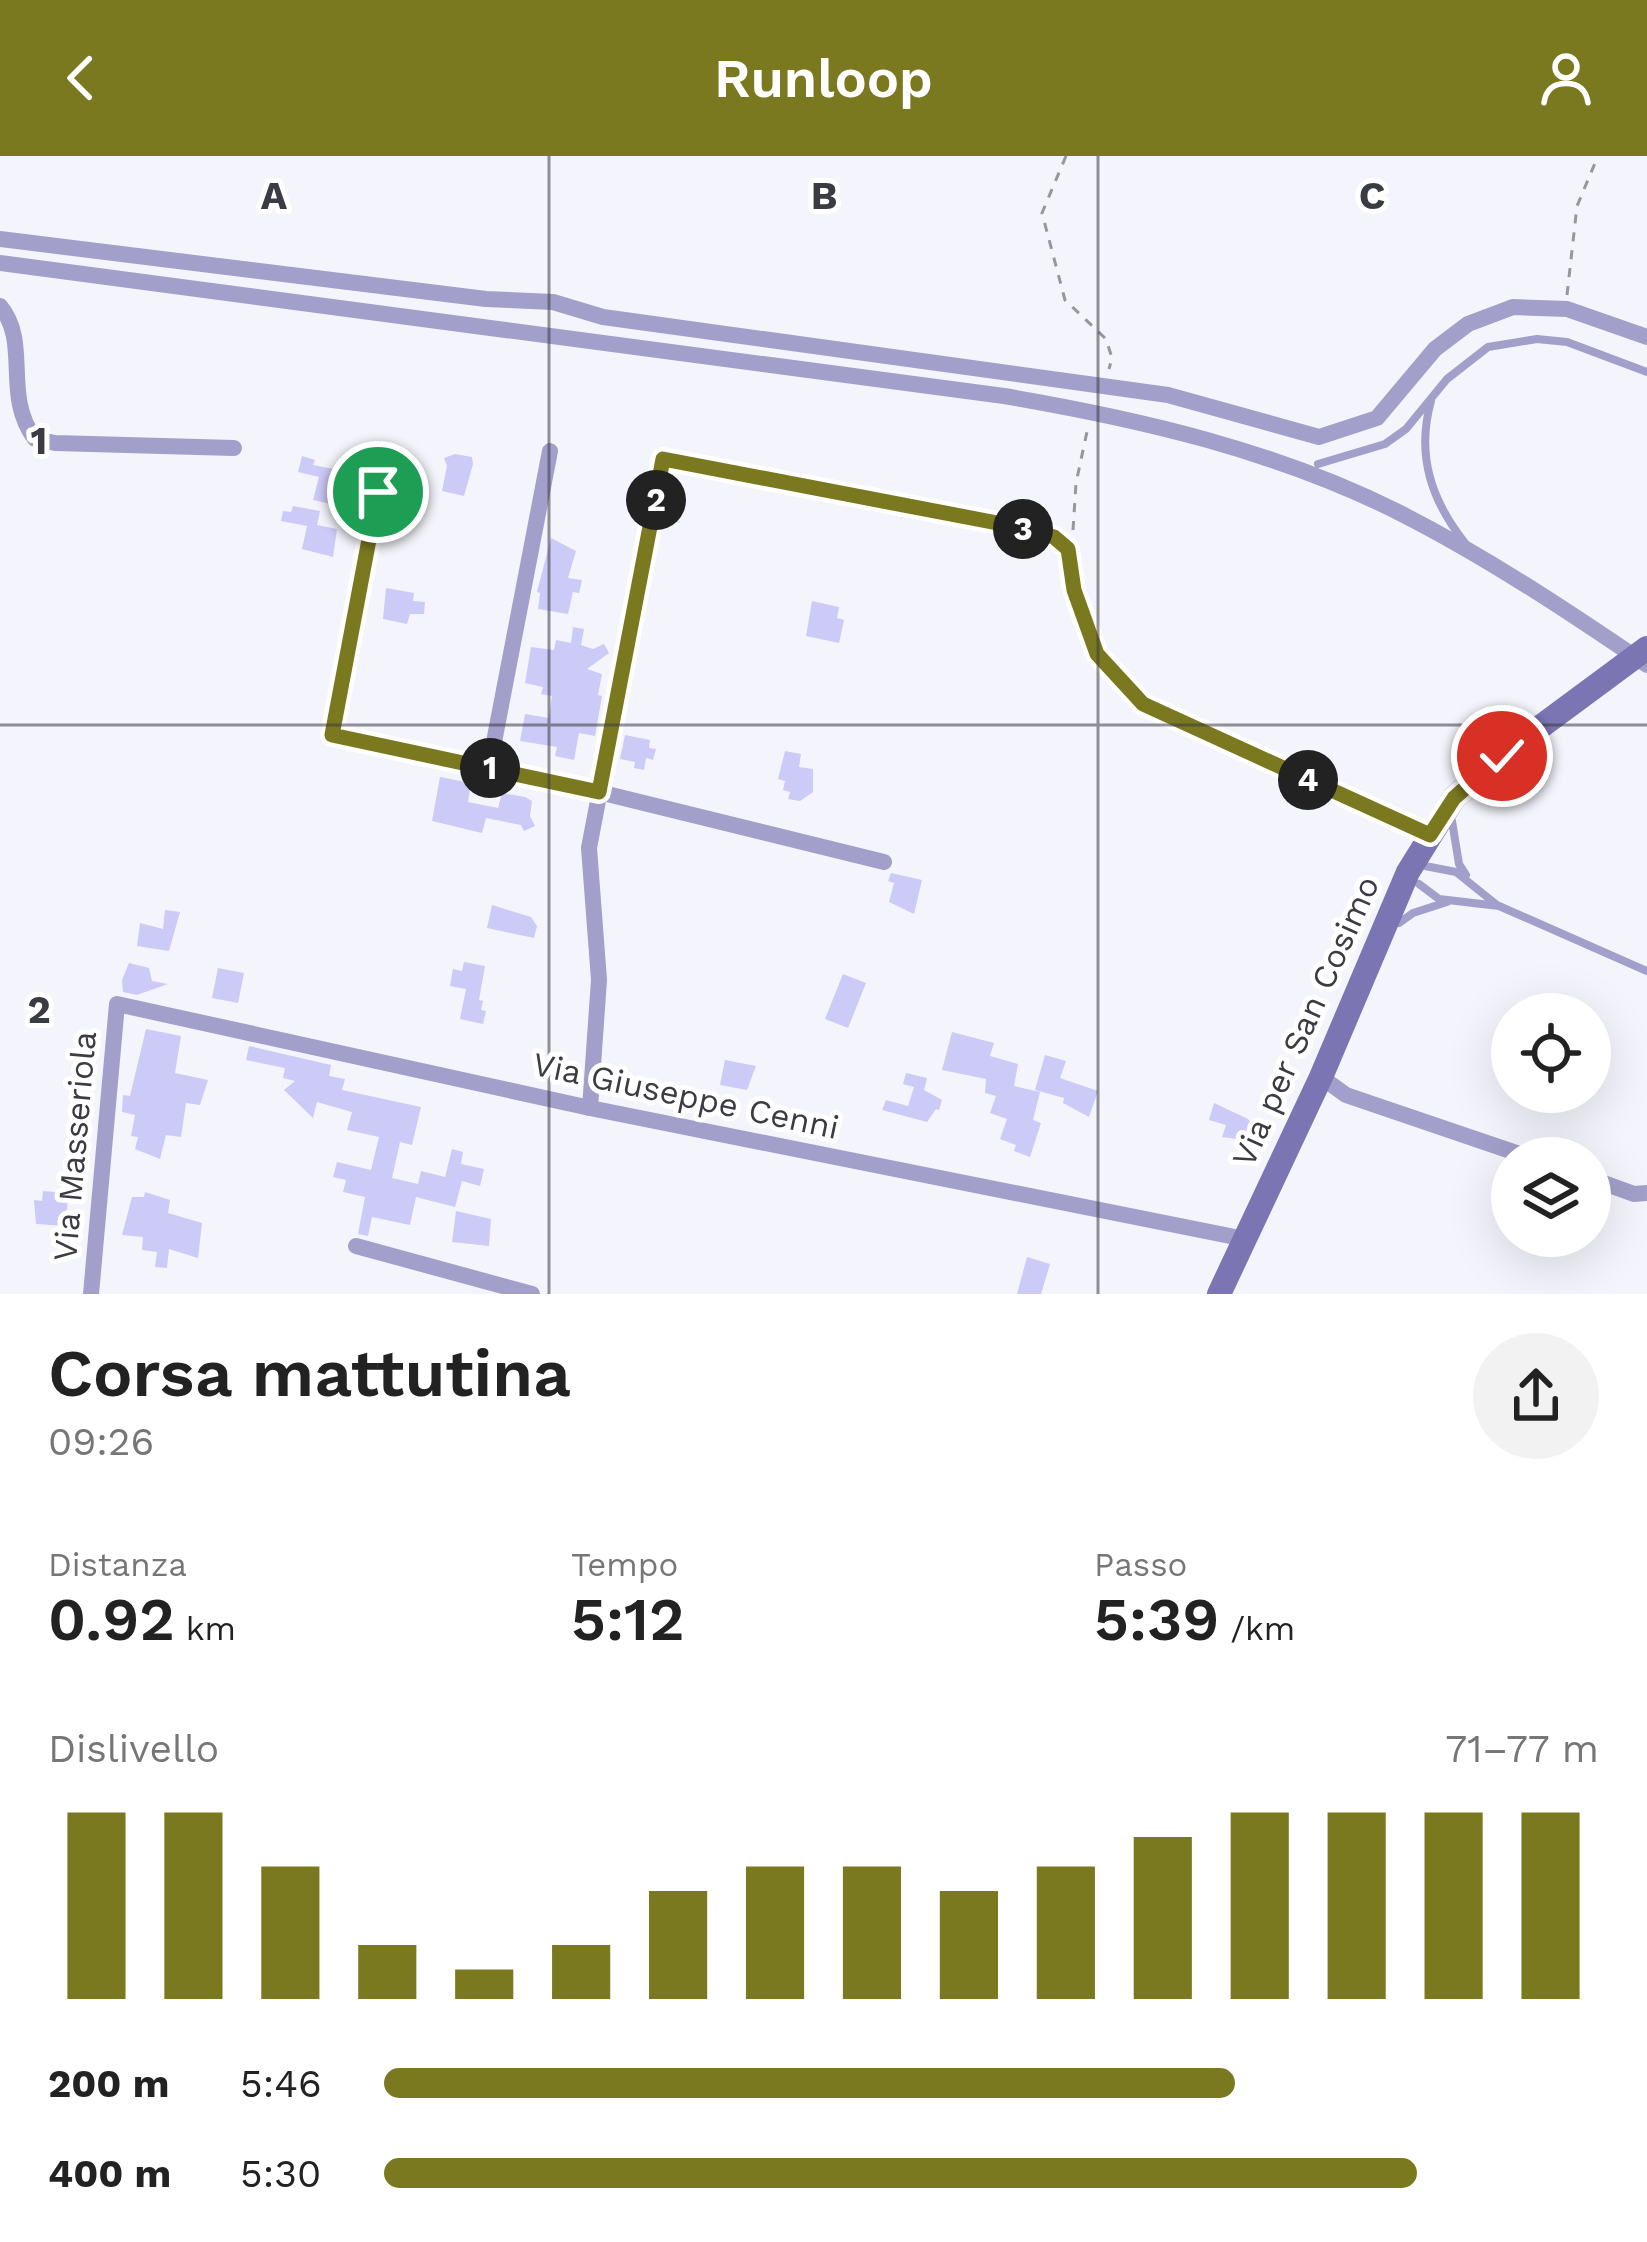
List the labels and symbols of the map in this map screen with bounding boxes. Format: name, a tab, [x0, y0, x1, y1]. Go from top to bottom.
text: A	[261, 173, 288, 218]
text: B	[811, 173, 837, 218]
text: C	[1359, 173, 1385, 218]
text: 1	[31, 418, 47, 463]
pin	[327, 441, 429, 543]
pin: 2	[626, 470, 686, 530]
pin: 3	[993, 499, 1053, 559]
pin	[1451, 705, 1553, 807]
pin: 1	[460, 738, 520, 798]
pin: 4	[1278, 750, 1338, 810]
street label: Via per San Cosimo	[1224, 870, 1387, 1173]
text: 2	[27, 987, 51, 1032]
street label: Via Masseriola	[45, 1029, 104, 1263]
street label: Via Giuseppe Cenni	[529, 1044, 842, 1147]

